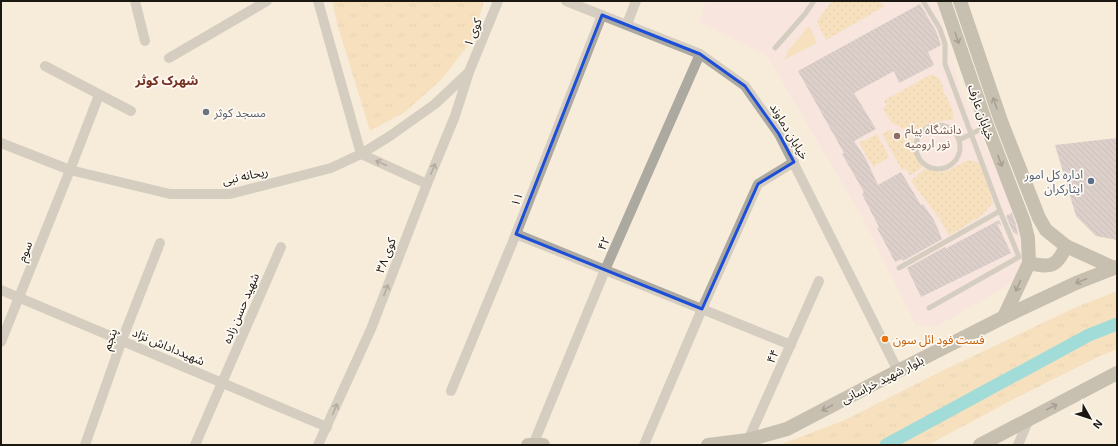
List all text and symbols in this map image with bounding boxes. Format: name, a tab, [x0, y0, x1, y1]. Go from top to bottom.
street label: کوی ۱	[460, 15, 485, 49]
one-way arrow	[954, 31, 961, 44]
district label: شهرک کوثر	[135, 72, 198, 88]
street label: خیابان عارف	[965, 82, 998, 142]
one-way arrow	[991, 97, 998, 110]
street label: خیابان دماوند	[767, 100, 812, 162]
place label: مسجد کوثر	[213, 105, 266, 120]
marker: مسجد کوثر	[201, 107, 211, 117]
place label: دانشگاه پیام نور ارومیه	[905, 122, 962, 151]
marker: دانشگاه پیام نور ارومیه	[892, 131, 902, 141]
one-way arrow	[997, 154, 1005, 166]
one-way arrow	[375, 159, 387, 166]
street label: ریحانه نبی	[221, 163, 270, 188]
one-way arrow	[430, 163, 437, 175]
place label: اداره کل امور ایثارکران	[1023, 167, 1083, 196]
marker: اداره کل امور ایثارکران	[1086, 176, 1096, 186]
street label: ۱۱	[507, 190, 525, 208]
street label: ۴۲	[594, 234, 612, 252]
street label: کوی ۳۸	[372, 235, 399, 275]
street label: سوم	[14, 239, 37, 264]
street label: شهید حسن زاده	[219, 271, 262, 346]
one-way arrow	[1075, 278, 1087, 285]
one-way arrow	[1014, 280, 1021, 292]
one-way arrow	[382, 285, 390, 297]
street label: شهیدداداش نژاد	[130, 325, 207, 368]
street label: پنجم	[99, 326, 122, 353]
place label: فست فود ائل سون	[893, 332, 985, 347]
marker: فست فود ائل سون	[880, 334, 890, 344]
street label: ۴۴	[763, 347, 781, 365]
street label: بلوار شهید خراسانی	[838, 352, 926, 407]
north arrow	[1070, 398, 1110, 438]
one-way arrow	[1046, 403, 1058, 410]
one-way arrow	[331, 404, 339, 416]
one-way arrow	[821, 405, 833, 412]
text: N	[1091, 417, 1106, 432]

